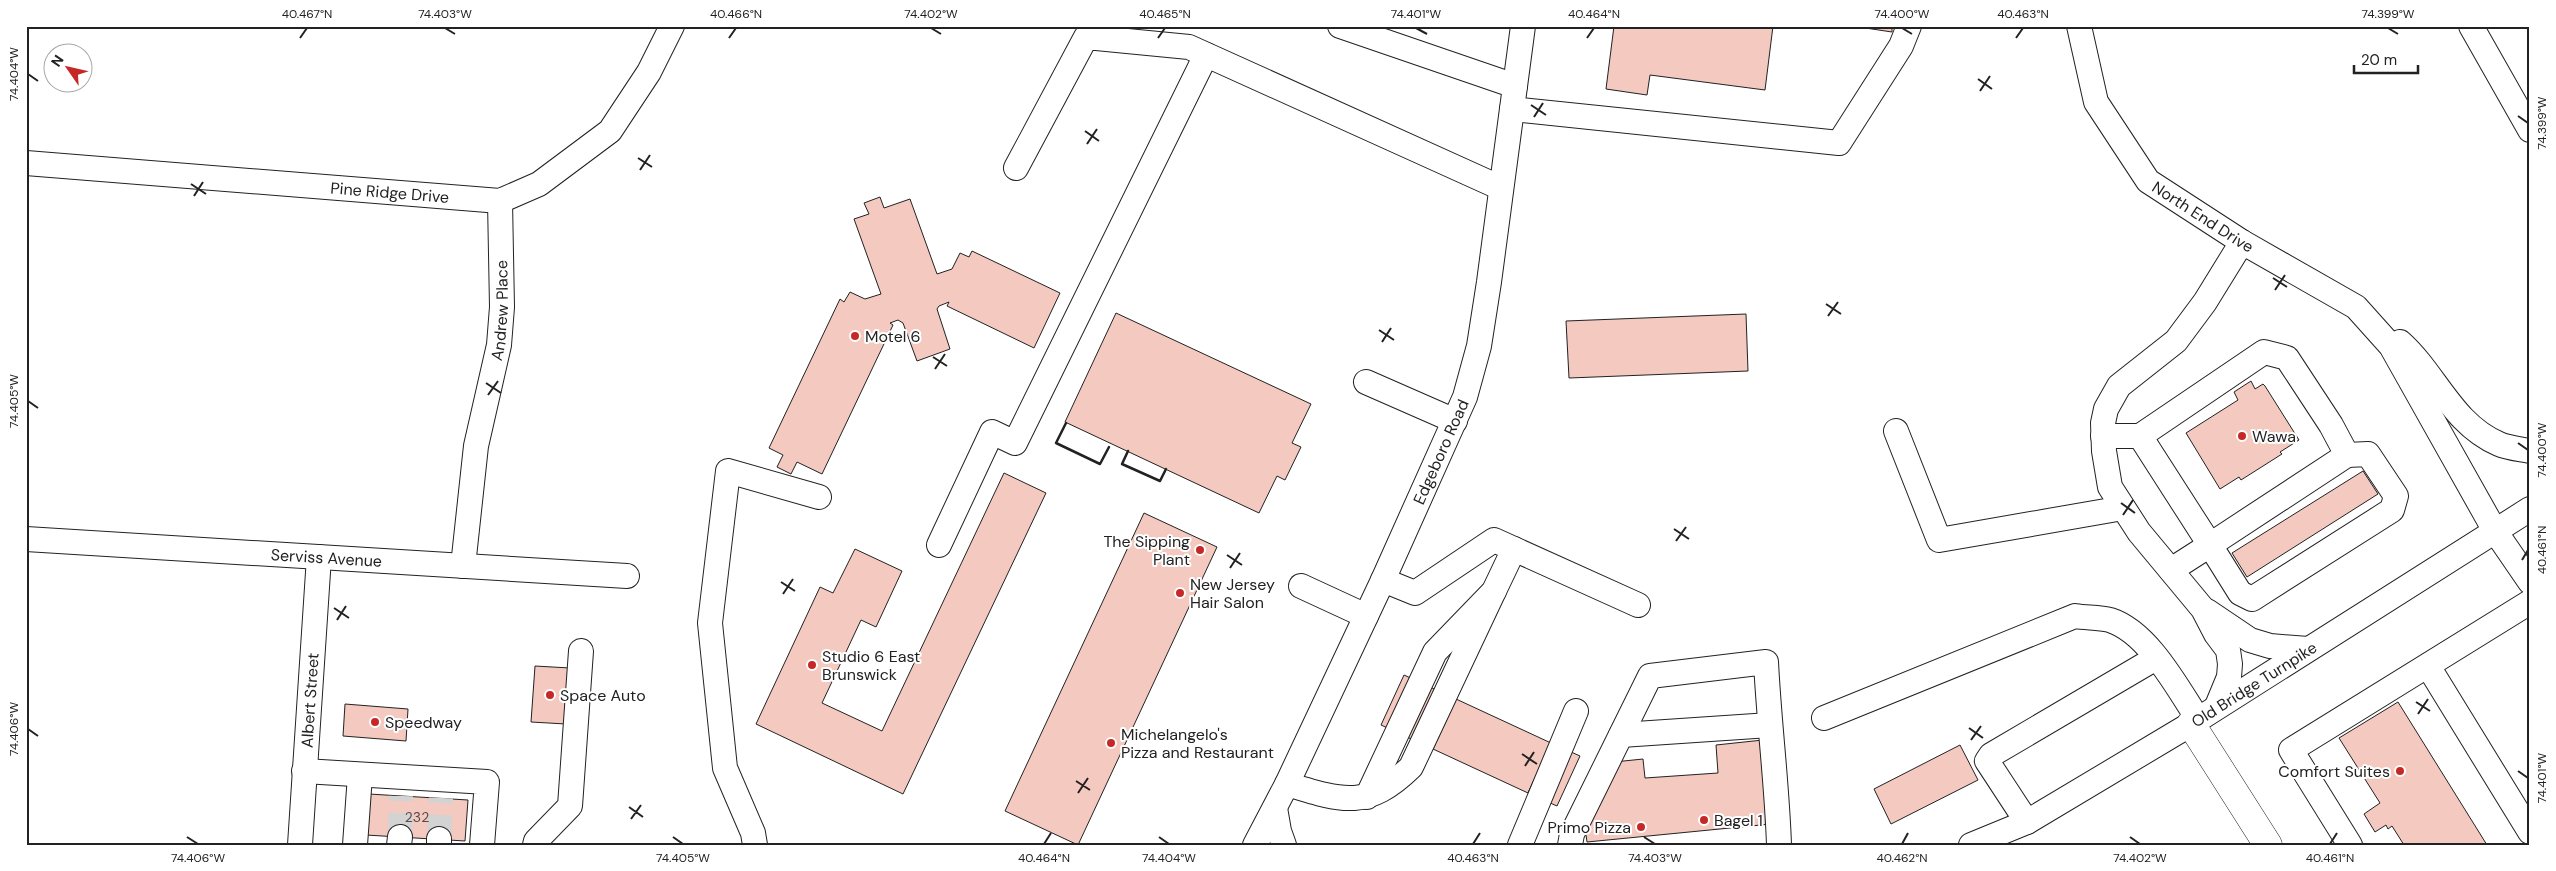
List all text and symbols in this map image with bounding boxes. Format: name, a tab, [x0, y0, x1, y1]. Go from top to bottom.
text: 40.467°N	[282, 6, 332, 22]
text: 74.403°W	[418, 6, 472, 22]
text: 40.466°N	[710, 6, 762, 22]
text: 74.402°W	[904, 6, 958, 22]
text: 40.465°N	[1139, 6, 1191, 22]
text: 74.401°W	[1391, 6, 1442, 22]
text: 40.464°N	[1568, 6, 1620, 22]
text: 74.400°W	[1875, 6, 1930, 22]
text: 40.463°N	[1997, 6, 2049, 22]
text: 74.399°W	[2362, 6, 2415, 22]
north arrow	[42, 42, 92, 92]
scale bar	[2354, 42, 2417, 74]
text: 74.404°W	[6, 47, 22, 101]
text: 20 m	[2361, 50, 2397, 70]
text: N	[47, 51, 68, 70]
text: 74.399°W	[2534, 96, 2550, 149]
street label: North End Drive	[2148, 176, 2257, 257]
street label: Pine Ridge Drive	[330, 177, 450, 207]
street label: Andrew Place	[485, 260, 513, 363]
place label: Motel 6	[865, 326, 921, 347]
marker: Motel 6	[849, 330, 861, 342]
text: 74.405°W	[6, 374, 22, 428]
street label: Edgeboro Road	[1408, 396, 1473, 508]
text: 74.400°W	[2534, 422, 2550, 477]
place label: Wawa	[2252, 426, 2296, 447]
marker: Wawa	[2236, 430, 2248, 442]
text: 40.461°N	[2534, 526, 2550, 574]
place label: The Sipping Plant	[1103, 531, 1190, 570]
street label: Serviss Avenue	[270, 544, 383, 571]
marker: The Sipping Plant	[1194, 544, 1206, 556]
place label: New Jersey Hair Salon	[1190, 574, 1275, 613]
marker: New Jersey Hair Salon	[1174, 587, 1186, 599]
street label: Old Bridge Turnpike	[2187, 637, 2321, 732]
place label: Studio 6 East Brunswick	[822, 646, 920, 685]
street label: Albert Street	[296, 652, 323, 748]
marker: Studio 6 East Brunswick	[806, 659, 818, 671]
place label: Space Auto	[560, 685, 646, 706]
marker: Space Auto	[544, 689, 556, 701]
text: 74.406°W	[6, 702, 22, 756]
place label: Speedway	[385, 712, 462, 733]
marker: Speedway	[369, 716, 381, 728]
place label: Michelangelo's Pizza and Restaurant	[1121, 724, 1274, 763]
marker: Michelangelo's Pizza and Restaurant	[1105, 737, 1117, 749]
text: 74.401°W	[2534, 752, 2550, 803]
place label: Comfort Suites	[2278, 761, 2390, 782]
marker: Comfort Suites	[2394, 765, 2406, 777]
house number: 232	[405, 808, 429, 826]
place label: Bagel 1	[1714, 810, 1763, 831]
marker: Bagel 1	[1698, 814, 1710, 826]
place label: Primo Pizza	[1547, 817, 1631, 838]
marker: Primo Pizza	[1635, 821, 1647, 833]
text: 74.406°W	[171, 850, 225, 866]
text: 74.405°W	[656, 850, 710, 866]
text: 40.464°N	[1018, 850, 1070, 866]
text: 74.404°W	[1142, 850, 1196, 866]
text: 40.463°N	[1447, 850, 1499, 866]
text: 74.403°W	[1628, 850, 1682, 866]
text: 40.462°N	[1876, 850, 1928, 866]
text: 74.402°W	[2113, 850, 2167, 866]
text: 40.461°N	[2306, 850, 2354, 866]

